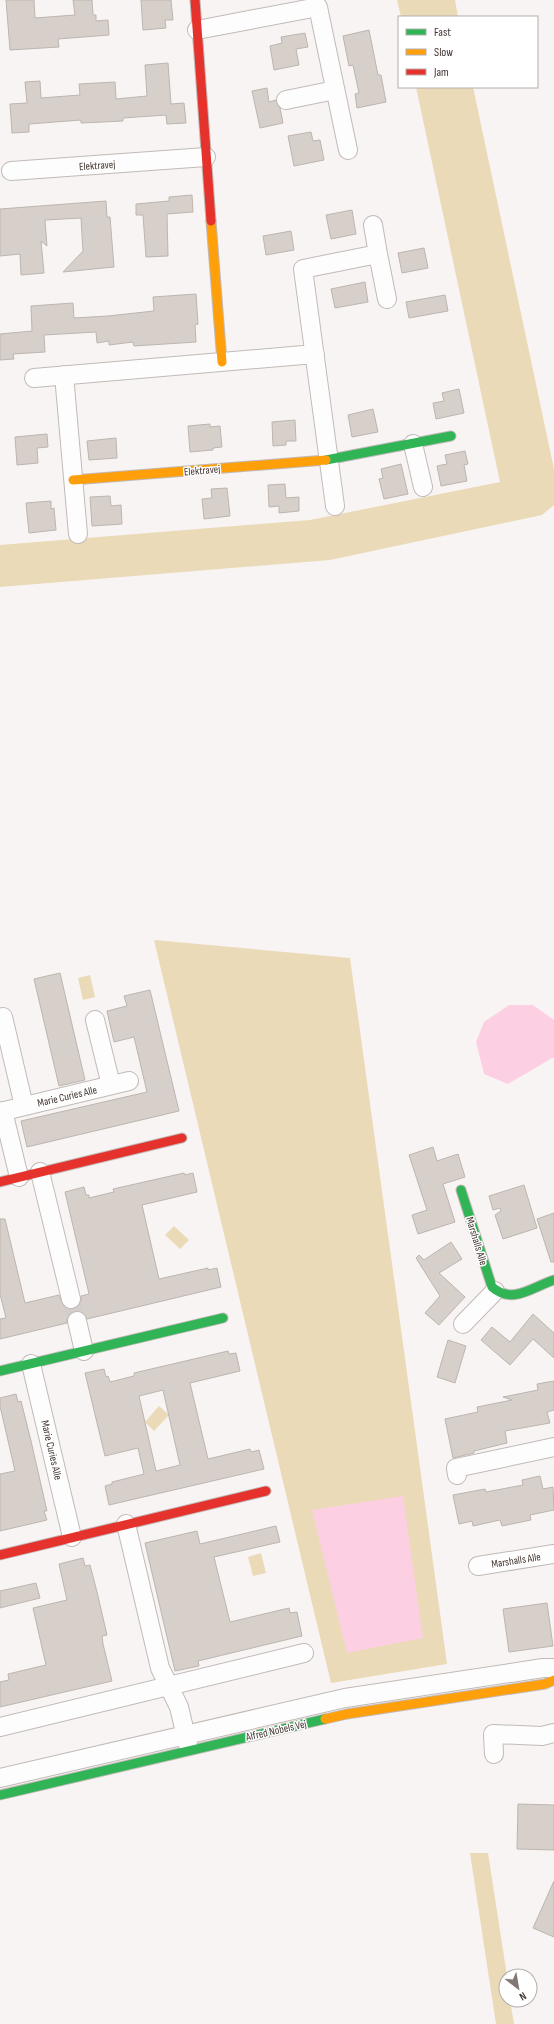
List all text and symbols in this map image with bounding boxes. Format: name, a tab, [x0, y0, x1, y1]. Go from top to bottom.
legend	[398, 16, 538, 88]
text: Fast	[434, 25, 451, 40]
text: Slow	[434, 45, 453, 60]
text: Jam	[433, 65, 449, 80]
street label: Elektravej	[78, 158, 116, 173]
street label: Elektravej	[183, 462, 221, 479]
street label: Marie Curies Alle	[36, 1083, 98, 1110]
street label: Marshalls Alle	[463, 1215, 490, 1267]
street label: Marie Curies Alle	[38, 1419, 65, 1481]
street label: Marshalls Alle	[490, 1550, 542, 1571]
street label: Alfred Nobels Vej	[244, 1717, 308, 1744]
north arrow	[498, 1968, 538, 2008]
text: N	[517, 1989, 529, 2003]

